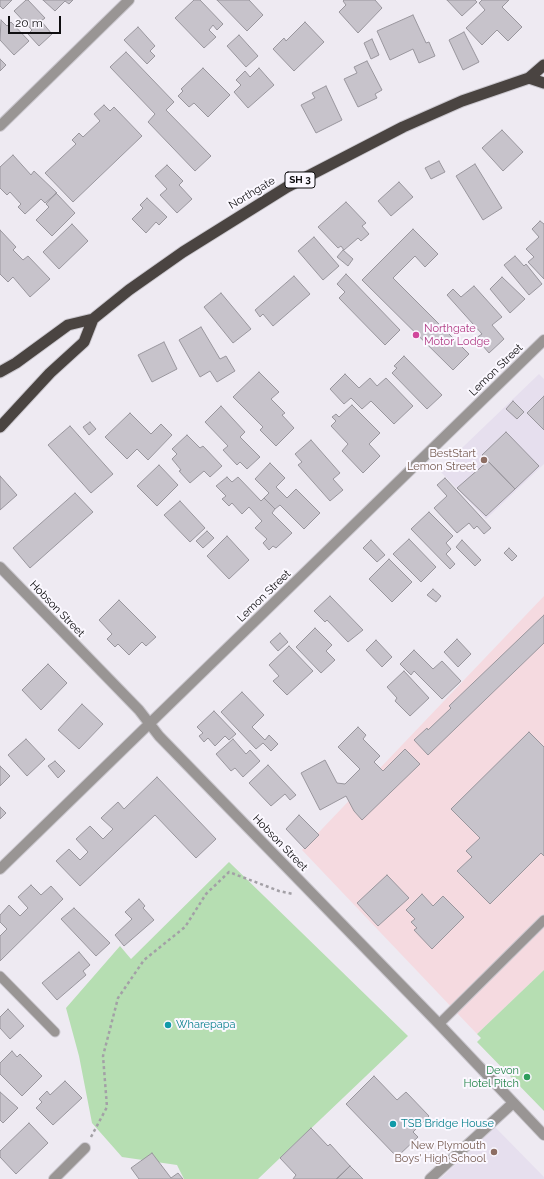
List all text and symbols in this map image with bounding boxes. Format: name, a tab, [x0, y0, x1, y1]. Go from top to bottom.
scale bar	[10, 8, 63, 34]
text: 20 m	[15, 16, 43, 30]
road number: SH 3	[285, 172, 315, 188]
street label: Northgate	[226, 174, 278, 212]
place label: Northgate Motor Lodge	[424, 322, 490, 348]
marker: Northgate Motor Lodge	[411, 330, 421, 340]
street label: Lemon Street	[467, 341, 525, 399]
place label: BestStart Lemon Street	[407, 447, 476, 473]
marker: BestStart Lemon Street	[479, 455, 489, 465]
street label: Lemon Street	[235, 567, 293, 625]
street label: Hobson Street	[27, 578, 87, 640]
street label: Hobson Street	[250, 812, 310, 874]
place label: Wharepapa	[176, 1018, 236, 1032]
marker: Wharepapa	[163, 1020, 173, 1030]
place label: Devon Hotel Pitch	[463, 1064, 519, 1090]
marker: Devon Hotel Pitch	[522, 1072, 532, 1082]
place label: TSB Bridge House	[401, 1117, 494, 1131]
marker: TSB Bridge House	[388, 1119, 398, 1129]
place label: New Plymouth Boys' High School	[395, 1139, 486, 1165]
marker: New Plymouth Boys' High School	[489, 1147, 499, 1157]

